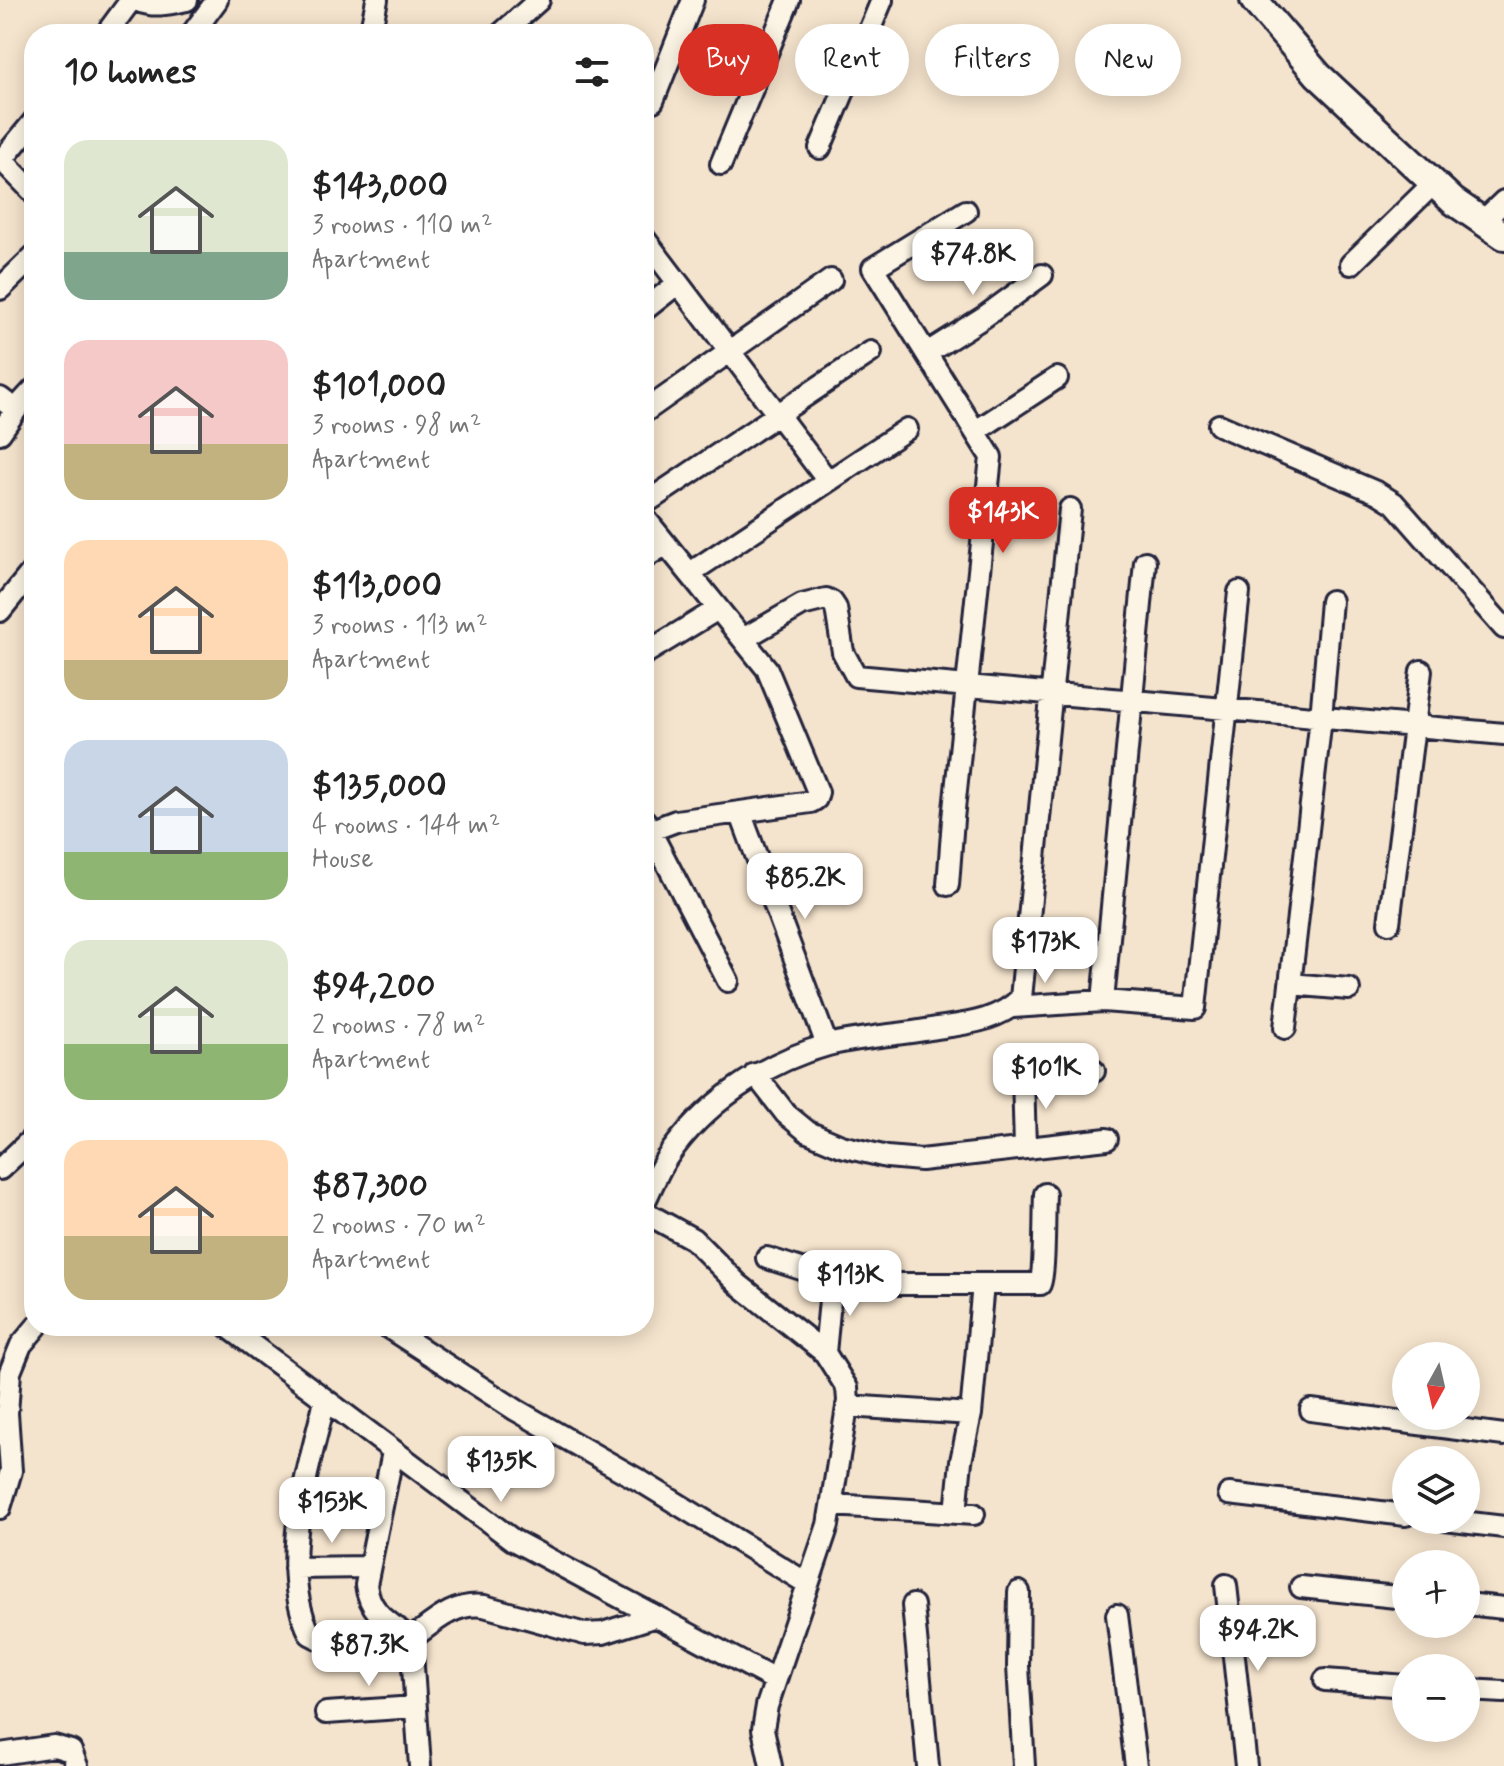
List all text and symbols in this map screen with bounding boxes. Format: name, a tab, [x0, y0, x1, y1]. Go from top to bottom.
chip: Buy	[678, 24, 779, 96]
chip: Rent	[795, 24, 909, 96]
chip: Filters	[925, 24, 1059, 96]
chip: New	[1075, 24, 1181, 96]
text: 10 homes	[64, 50, 197, 95]
icon: filters	[570, 50, 614, 94]
text: $143,000	[312, 164, 448, 209]
icon: home	[128, 172, 224, 268]
text: 3 rooms · 110 m²	[312, 209, 493, 243]
pin: $74.8K	[908, 229, 1038, 297]
text: $74.8K	[930, 238, 1016, 272]
text: Apartment	[312, 243, 430, 277]
text: $101,000	[312, 364, 446, 409]
icon: home	[128, 372, 224, 468]
text: 3 rooms · 98 m²	[312, 409, 481, 443]
text: Apartment	[312, 443, 430, 477]
pin: $143K	[947, 487, 1059, 555]
text: $143K	[967, 496, 1039, 530]
text: $113,000	[312, 564, 442, 609]
icon: home	[128, 572, 224, 668]
text: 3 rooms · 113 m²	[312, 609, 488, 643]
text: Apartment	[312, 643, 430, 677]
text: $135,000	[312, 764, 447, 809]
icon: home	[128, 772, 224, 868]
text: 4 rooms · 144 m²	[312, 809, 500, 843]
text: House	[312, 843, 373, 877]
pin: $85.2K	[740, 853, 870, 921]
text: $85.2K	[765, 862, 845, 896]
pin: $173K	[989, 917, 1101, 985]
text: $173K	[1011, 926, 1079, 960]
text: $94,200	[312, 964, 435, 1009]
icon: home	[128, 972, 224, 1068]
text: 2 rooms · 78 m²	[312, 1009, 485, 1043]
text: Apartment	[312, 1043, 430, 1077]
pin: $101K	[990, 1043, 1102, 1111]
text: $101K	[1011, 1052, 1081, 1086]
text: $87,300	[312, 1164, 428, 1209]
icon: home	[128, 1172, 224, 1268]
text: 2 rooms · 70 m²	[312, 1209, 486, 1243]
text: Apartment	[312, 1243, 430, 1277]
pin: $113K	[794, 1250, 906, 1318]
text: $113K	[816, 1259, 884, 1293]
north arrow	[1392, 1342, 1480, 1430]
map controls	[1392, 1342, 1480, 1742]
pin: $135K	[445, 1436, 557, 1504]
text: $135K	[466, 1445, 536, 1479]
button: layers	[1392, 1446, 1480, 1534]
pin: $153K	[276, 1477, 388, 1545]
text: $153K	[297, 1486, 367, 1520]
button: +	[1392, 1550, 1480, 1638]
pin: $94.2K	[1193, 1605, 1323, 1673]
text: $94.2K	[1218, 1614, 1298, 1648]
pin: $87.3K	[304, 1620, 434, 1688]
text: $87.3K	[330, 1629, 408, 1663]
button: −	[1392, 1654, 1480, 1742]

